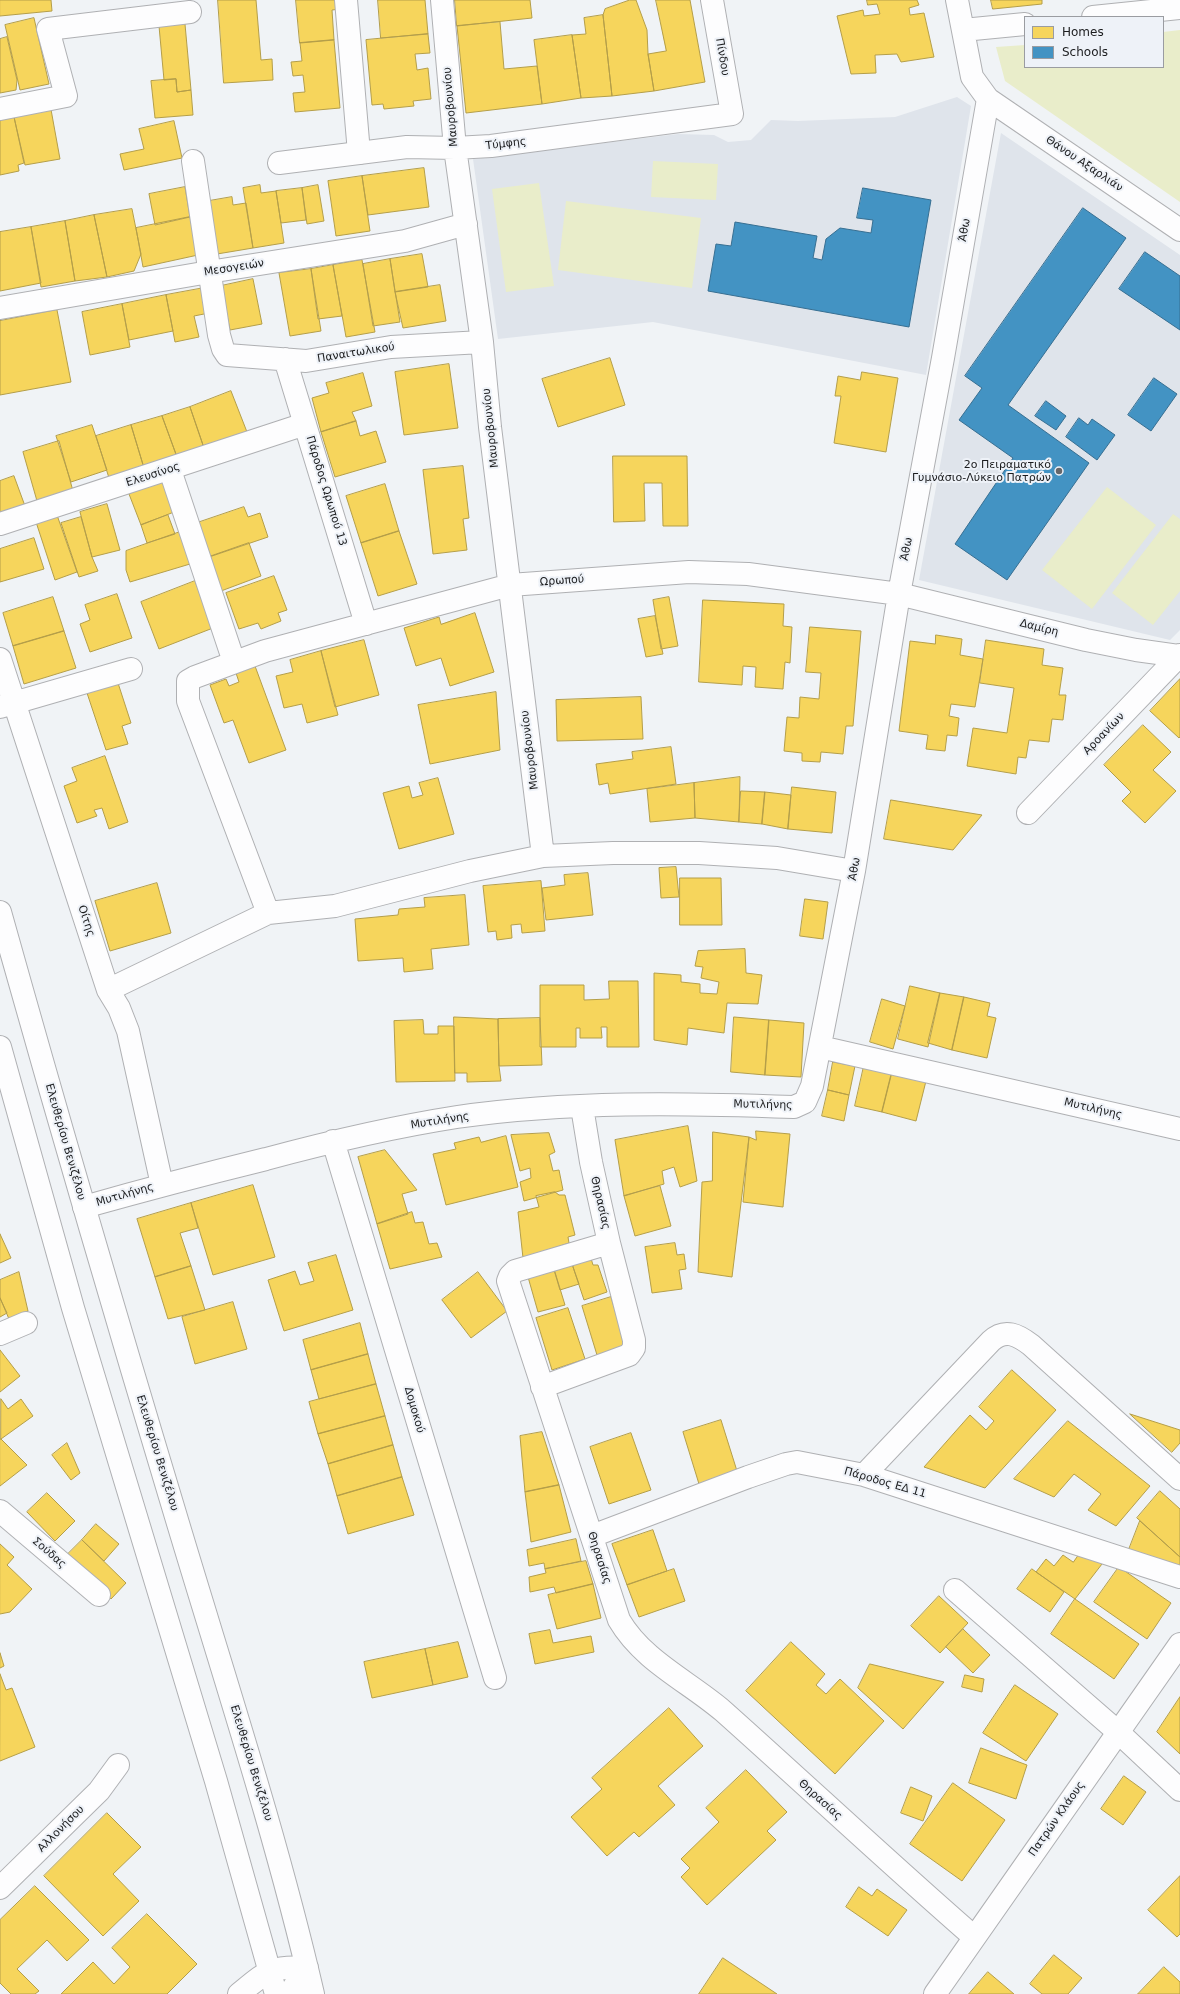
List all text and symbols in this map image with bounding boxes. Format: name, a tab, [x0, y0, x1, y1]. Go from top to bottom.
legend	[1024, 16, 1164, 68]
text: Homes	[1062, 25, 1104, 39]
street label: Πίνδου	[712, 37, 732, 77]
text: Schools	[1062, 45, 1108, 59]
street label: Μαυροβουνίου	[441, 67, 461, 147]
street label: Θάνου Αξαρλιάν	[1043, 133, 1125, 195]
street label: Τύμφης	[485, 135, 527, 153]
street label: Άθω	[956, 217, 974, 243]
street label: Μεσογειών	[203, 257, 265, 279]
street label: Παναιτωλικού	[316, 340, 396, 366]
street label: Μαυροβουνίου	[480, 388, 502, 468]
street label: Πάροδος Ωρωπού 13	[303, 434, 349, 548]
place label: 2ο Πειραματικό Γυμνάσιο-Λύκειο Πατρών	[912, 458, 1051, 484]
street label: Ελευσίνος	[124, 460, 182, 490]
marker: 2ο Πειραματικό Γυμνάσιο-Λύκειο Πατρών	[1054, 466, 1064, 476]
street label: Άθω	[898, 536, 916, 562]
street label: Ωρωπού	[539, 573, 585, 589]
street label: Δαμίρη	[1018, 617, 1060, 639]
street label: Μαυροβουνίου	[519, 710, 541, 790]
street label: Αροανίων	[1081, 710, 1127, 758]
street label: Άθω	[846, 856, 864, 882]
street label: Οίτης	[75, 904, 97, 938]
street label: Ελευθερίου Βενιζέλου	[42, 1082, 88, 1202]
street label: Μυτιλήνης	[1063, 1096, 1123, 1122]
street label: Μυτιλήνης	[733, 1098, 793, 1112]
street label: Μυτιλήνης	[410, 1110, 470, 1132]
street label: Θηρασίας	[587, 1175, 613, 1231]
street label: Μυτιλήνης	[95, 1180, 155, 1210]
street label: Δομοκού	[401, 1385, 427, 1435]
street label: Ελευθερίου Βενιζέλου	[133, 1393, 181, 1513]
street label: Πάροδος ΕΔ 11	[843, 1465, 927, 1501]
street label: Θηρασίας	[584, 1530, 614, 1586]
street label: Σούδας	[29, 1535, 69, 1571]
street label: Ελευθερίου Βενιζέλου	[227, 1703, 275, 1823]
street label: Θηρασίας	[795, 1777, 845, 1823]
street label: Πατρών Κλάους	[1026, 1779, 1088, 1859]
street label: Αλλονήσου	[35, 1803, 87, 1855]

